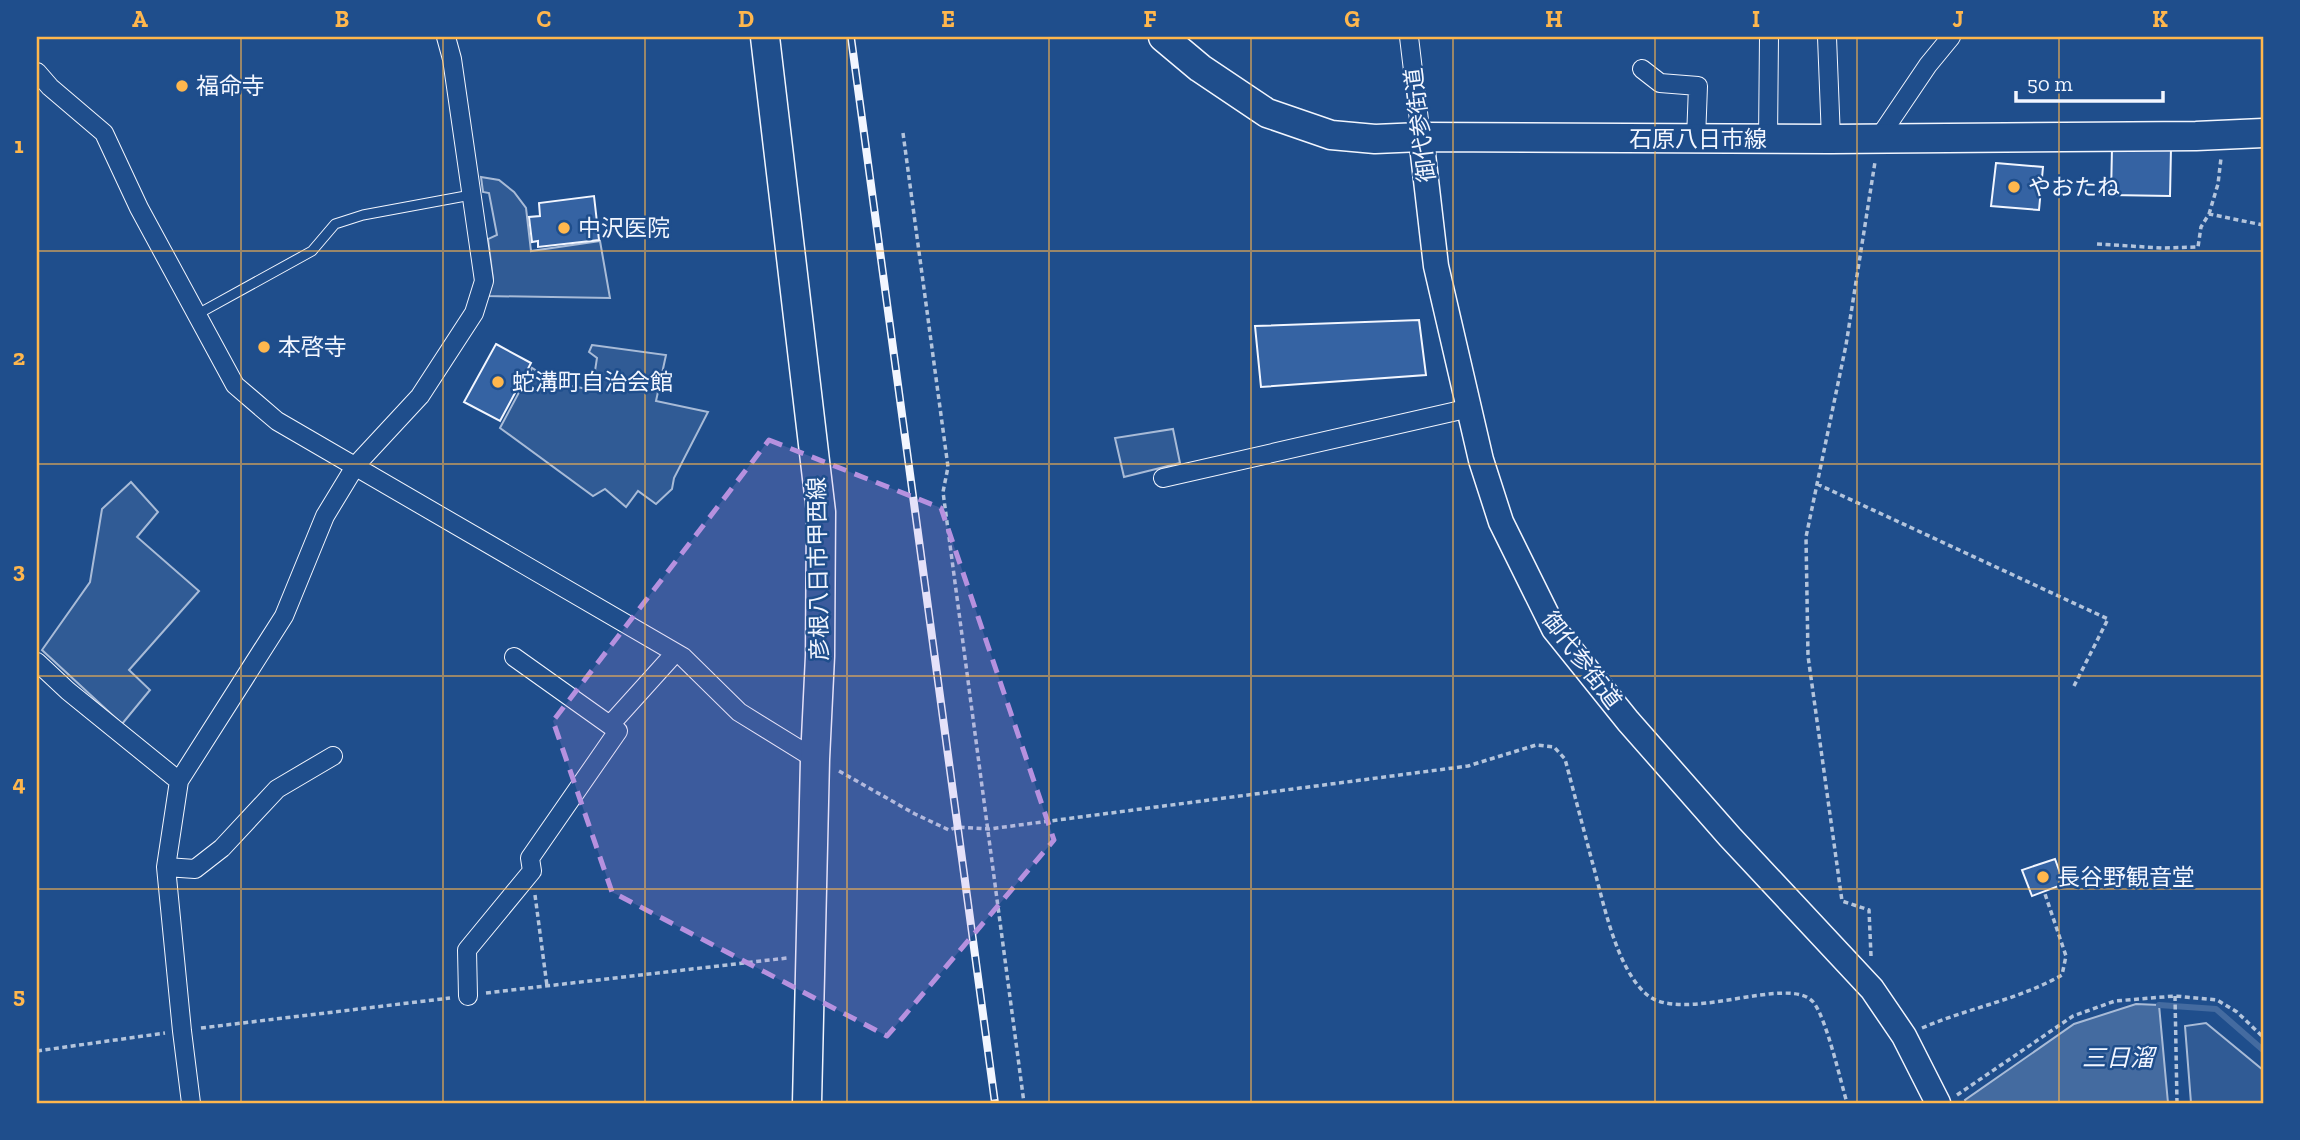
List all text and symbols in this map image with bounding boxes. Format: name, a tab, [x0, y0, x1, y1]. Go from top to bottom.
text: A	[132, 5, 148, 33]
text: B	[335, 5, 349, 33]
text: C	[537, 5, 551, 33]
text: D	[738, 5, 754, 33]
text: E	[941, 5, 955, 33]
text: F	[1143, 5, 1157, 33]
text: G	[1344, 5, 1360, 33]
text: H	[1545, 5, 1563, 33]
text: I	[1752, 5, 1760, 33]
text: J	[1952, 5, 1964, 33]
text: K	[2152, 5, 2168, 33]
scale bar	[2016, 60, 2164, 104]
street label: 御代参街道	[1399, 66, 1441, 184]
text: 50 m	[2027, 71, 2073, 96]
place label: 福命寺	[196, 72, 265, 100]
marker: 福命寺	[174, 78, 190, 94]
street label: 石原八日市線	[1629, 125, 1767, 153]
text: 1	[14, 131, 24, 159]
place label: やおたね	[2028, 173, 2120, 201]
marker: やおたね	[2006, 179, 2022, 195]
place label: 中沢医院	[578, 214, 670, 242]
marker: 中沢医院	[556, 220, 572, 236]
place label: 本啓寺	[278, 333, 347, 361]
marker: 本啓寺	[256, 339, 272, 355]
text: 2	[13, 343, 25, 371]
place label: 蛇溝町自治会館	[512, 368, 673, 396]
marker: 蛇溝町自治会館	[490, 374, 506, 390]
street label: 彦根八日市甲西線	[802, 477, 834, 661]
text: 3	[13, 556, 25, 584]
street label: 御代参街道	[1536, 606, 1628, 714]
text: 4	[12, 769, 26, 797]
place label: 長谷野観音堂	[2057, 863, 2195, 891]
marker: 長谷野観音堂	[2035, 869, 2051, 885]
text: 5	[13, 981, 25, 1009]
water label: 三日溜	[2082, 1043, 2158, 1072]

